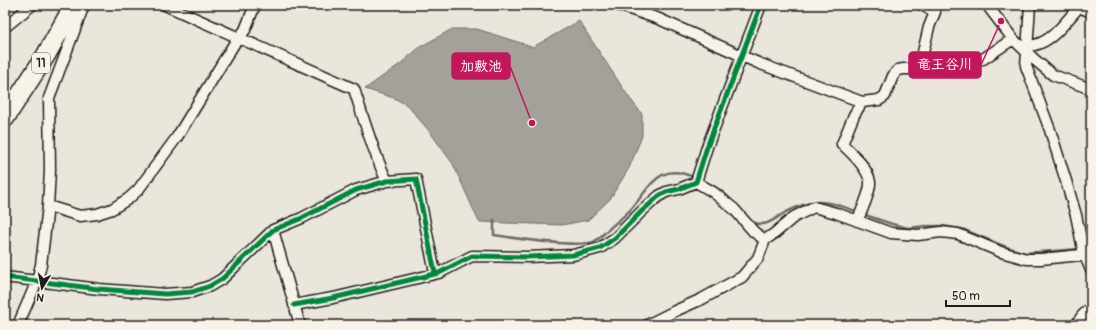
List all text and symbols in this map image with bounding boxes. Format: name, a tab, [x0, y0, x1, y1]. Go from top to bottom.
callout: 竜王谷川	[909, 52, 981, 78]
road number: 11	[32, 53, 50, 73]
callout: 加敷池	[452, 53, 510, 79]
text: 竜王谷川	[917, 56, 973, 73]
text: 加敷池	[460, 58, 502, 75]
north arrow	[22, 268, 62, 308]
scale bar	[946, 282, 1010, 308]
text: 50 m	[952, 289, 980, 304]
text: N	[35, 290, 45, 304]

